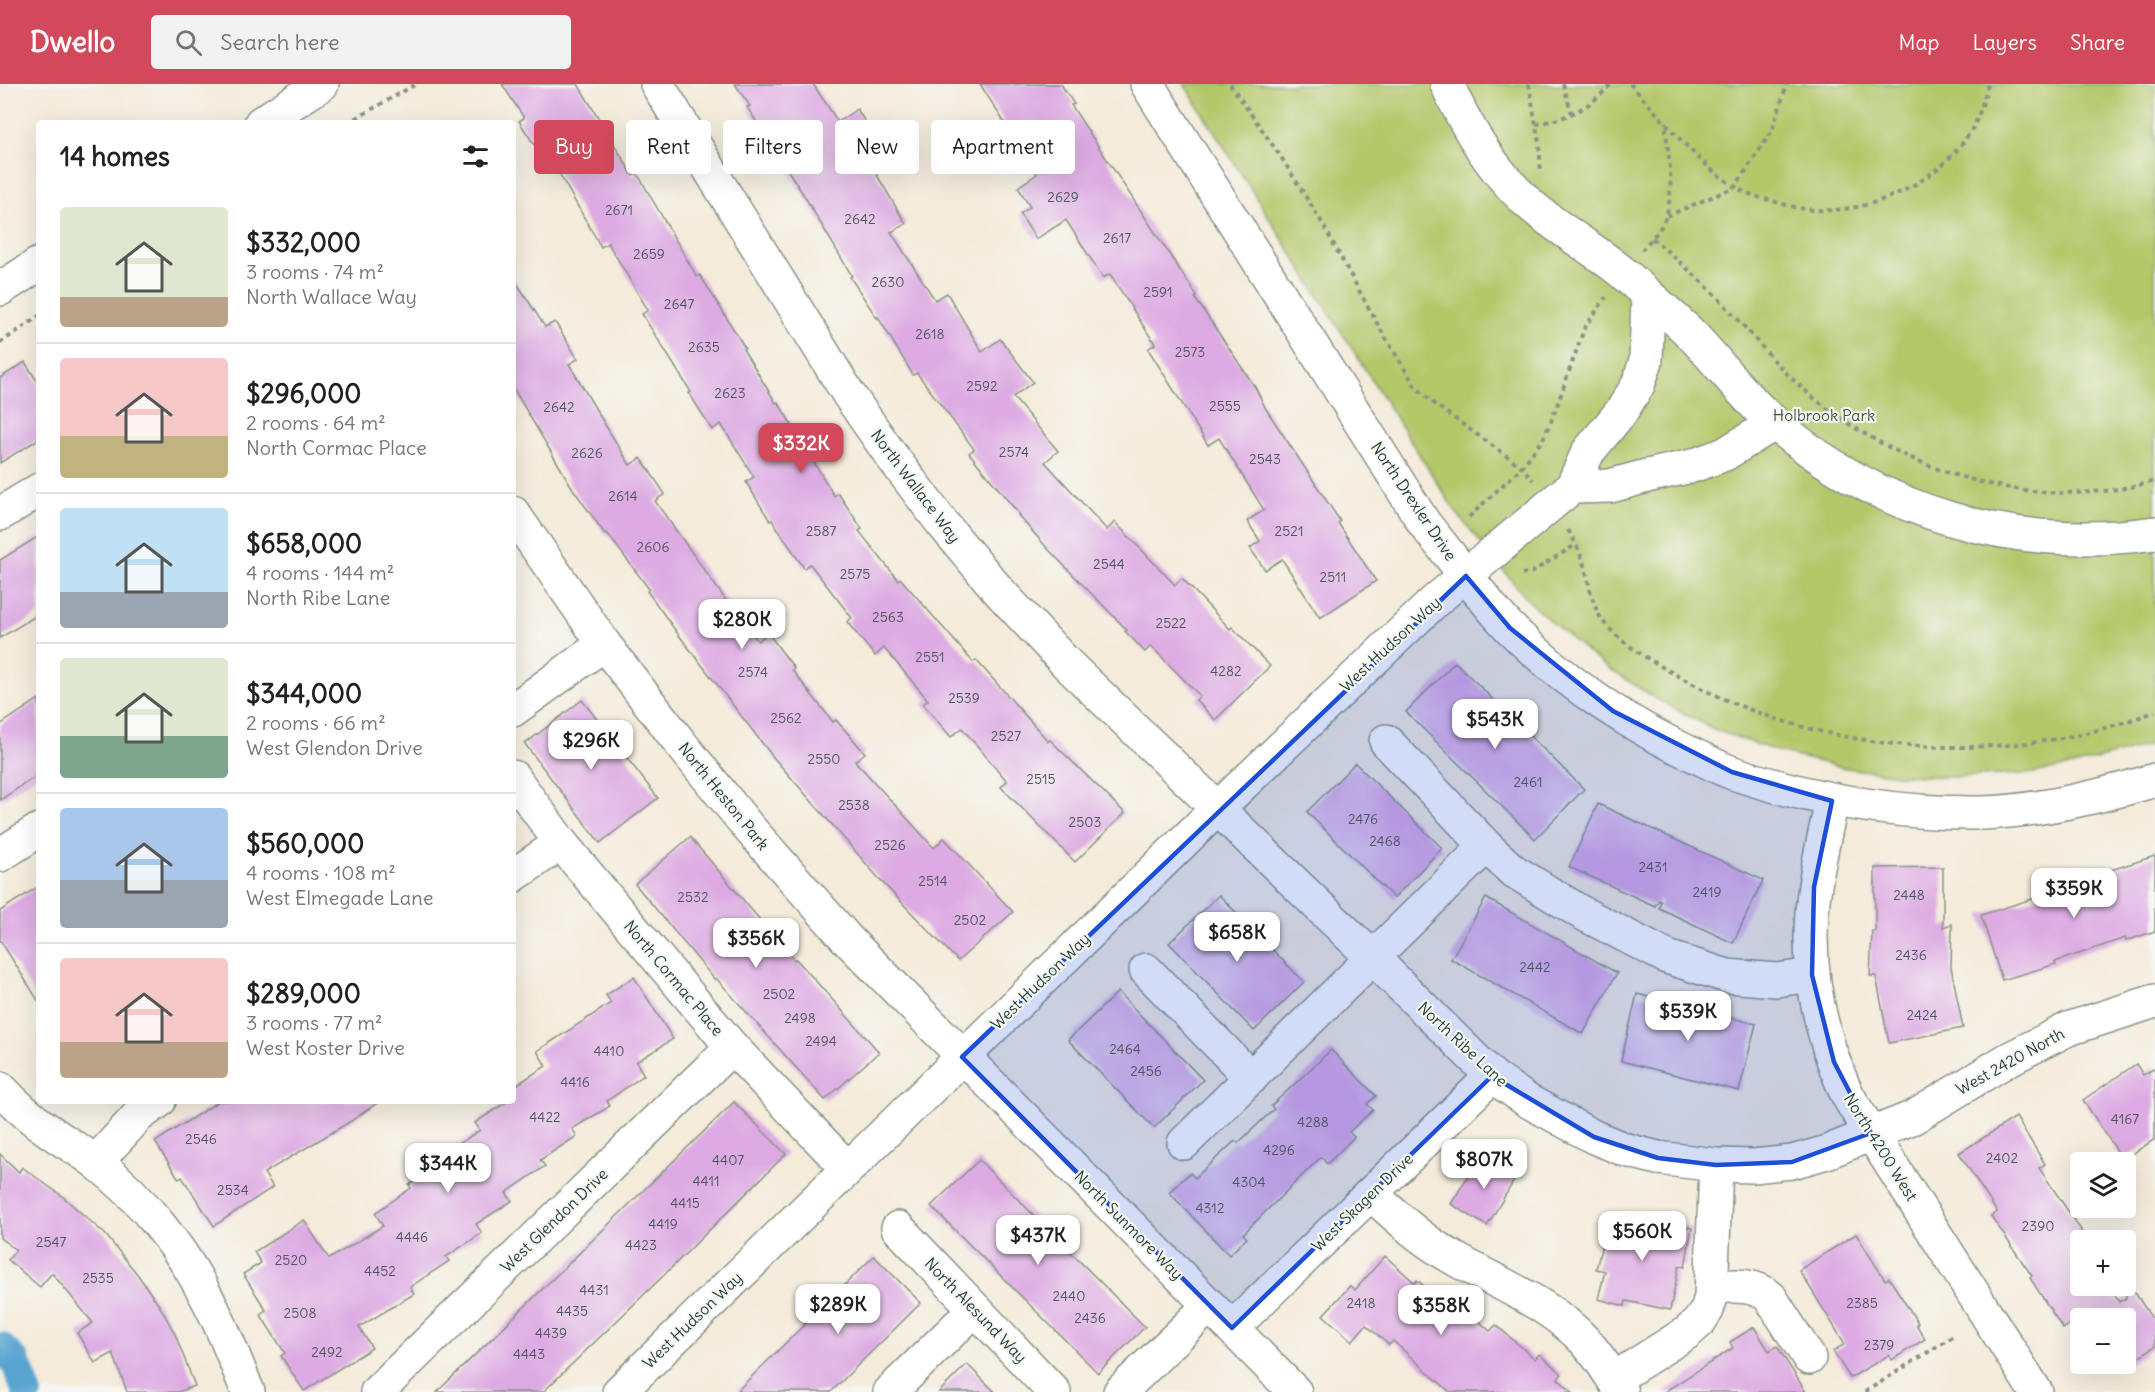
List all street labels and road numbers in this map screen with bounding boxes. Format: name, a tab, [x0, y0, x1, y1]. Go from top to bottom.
street label: North Wallace Way	[867, 425, 965, 547]
street label: North Drexler Drive	[1367, 438, 1461, 564]
street label: West Hudson Way	[1335, 592, 1445, 696]
street label: North Heston Park	[674, 738, 774, 854]
street label: North Cormac Place	[620, 916, 728, 1040]
street label: West Hudson Way	[986, 928, 1094, 1034]
street label: North Ribe Lane	[1414, 997, 1512, 1091]
street label: West 2420 North	[1952, 1023, 2068, 1099]
street label: North 4200 West	[1840, 1090, 1922, 1205]
street label: West Skagen Drive	[1307, 1148, 1417, 1256]
street label: West Glendon Drive	[496, 1164, 612, 1276]
street label: North Sunmore Way	[1070, 1166, 1188, 1284]
street label: North Alesund Way	[921, 1253, 1031, 1367]
street label: West Hudson Way	[638, 1267, 746, 1373]

